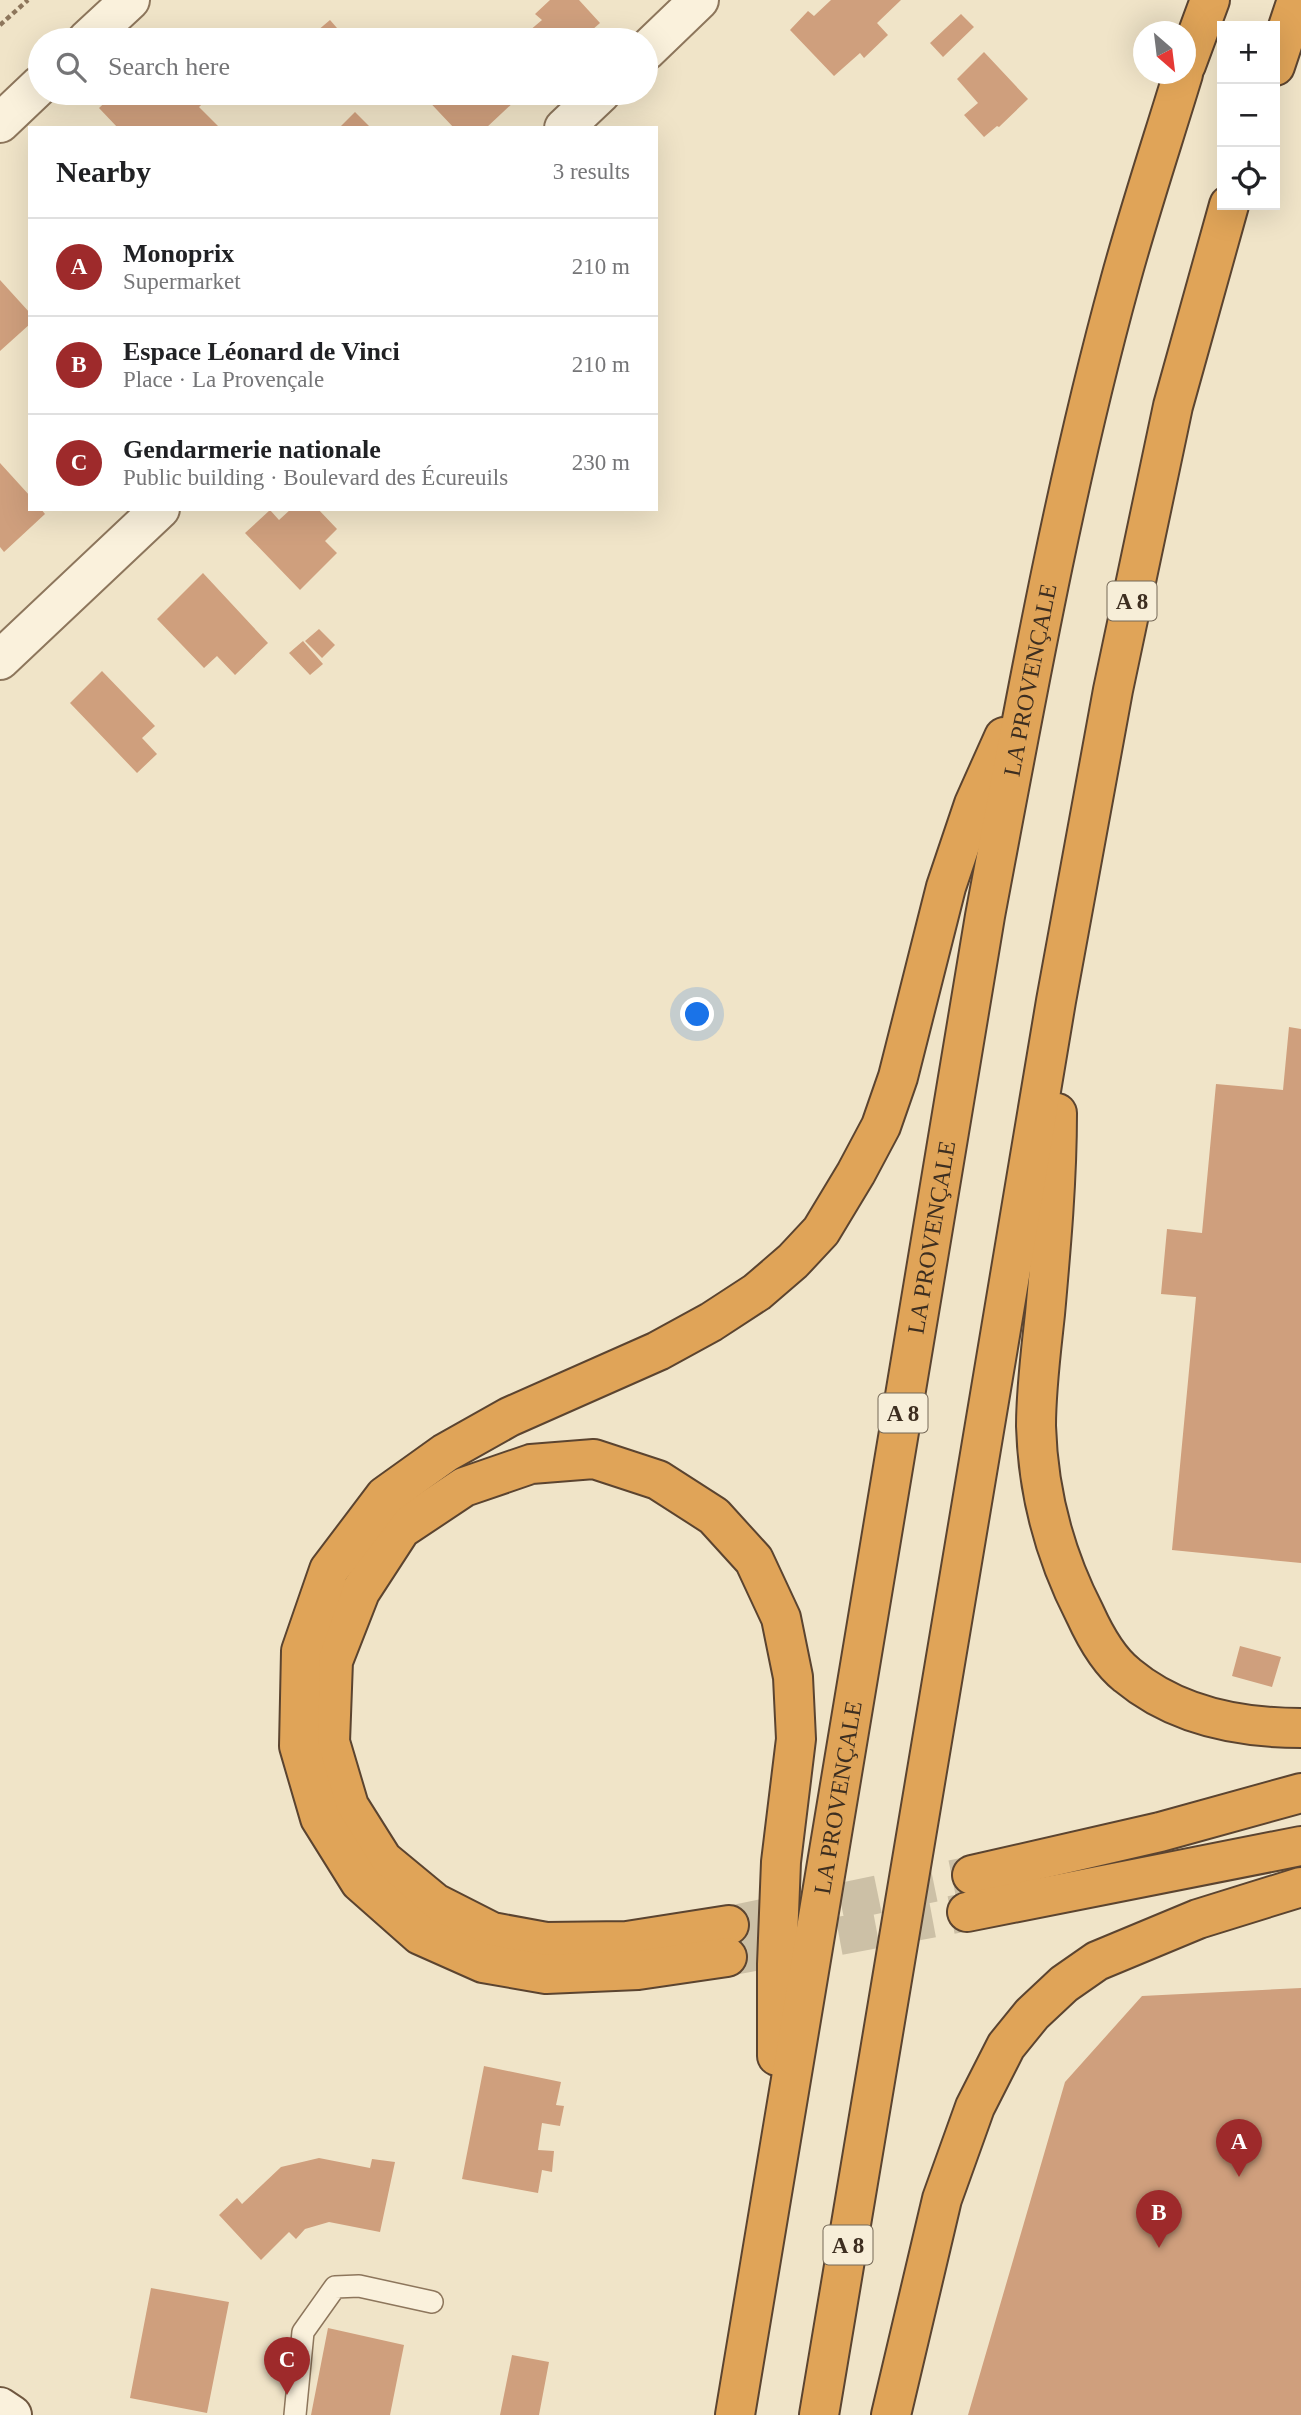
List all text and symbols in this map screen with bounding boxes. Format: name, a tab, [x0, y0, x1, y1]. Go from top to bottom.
north arrow	[1133, 21, 1196, 84]
map controls	[1217, 21, 1280, 210]
button: +	[1217, 21, 1280, 84]
search box	[28, 28, 658, 105]
icon: search	[52, 48, 90, 86]
text: Search here	[108, 52, 230, 81]
button: −	[1217, 84, 1280, 147]
button: locate	[1217, 147, 1280, 210]
text: Nearby	[56, 155, 151, 188]
text: 3 results	[553, 159, 630, 184]
text: Monoprix	[123, 239, 234, 268]
text: A	[71, 254, 87, 279]
text: 210 m	[572, 254, 630, 279]
text: Supermarket	[123, 269, 241, 294]
text: Espace Léonard de Vinci	[123, 337, 400, 366]
text: B	[71, 352, 87, 377]
text: 210 m	[572, 352, 630, 377]
text: Place · La Provençale	[123, 367, 324, 392]
text: Gendarmerie nationale	[123, 435, 381, 464]
text: C	[71, 450, 87, 475]
text: 230 m	[572, 450, 630, 475]
text: Public building · Boulevard des Écureuils	[123, 465, 508, 490]
street label: LA PROVENÇALE	[999, 581, 1062, 778]
road number: A 8	[1108, 582, 1156, 621]
your location	[680, 997, 714, 1031]
street label: LA PROVENÇALE	[903, 1139, 960, 1336]
road number: A 8	[878, 1394, 928, 1432]
street label: LA PROVENÇALE	[809, 1699, 867, 1896]
pin: A	[1216, 2119, 1262, 2177]
pin: B	[1136, 2190, 1182, 2248]
road number: A 8	[824, 2226, 872, 2264]
pin: C	[264, 2337, 310, 2395]

